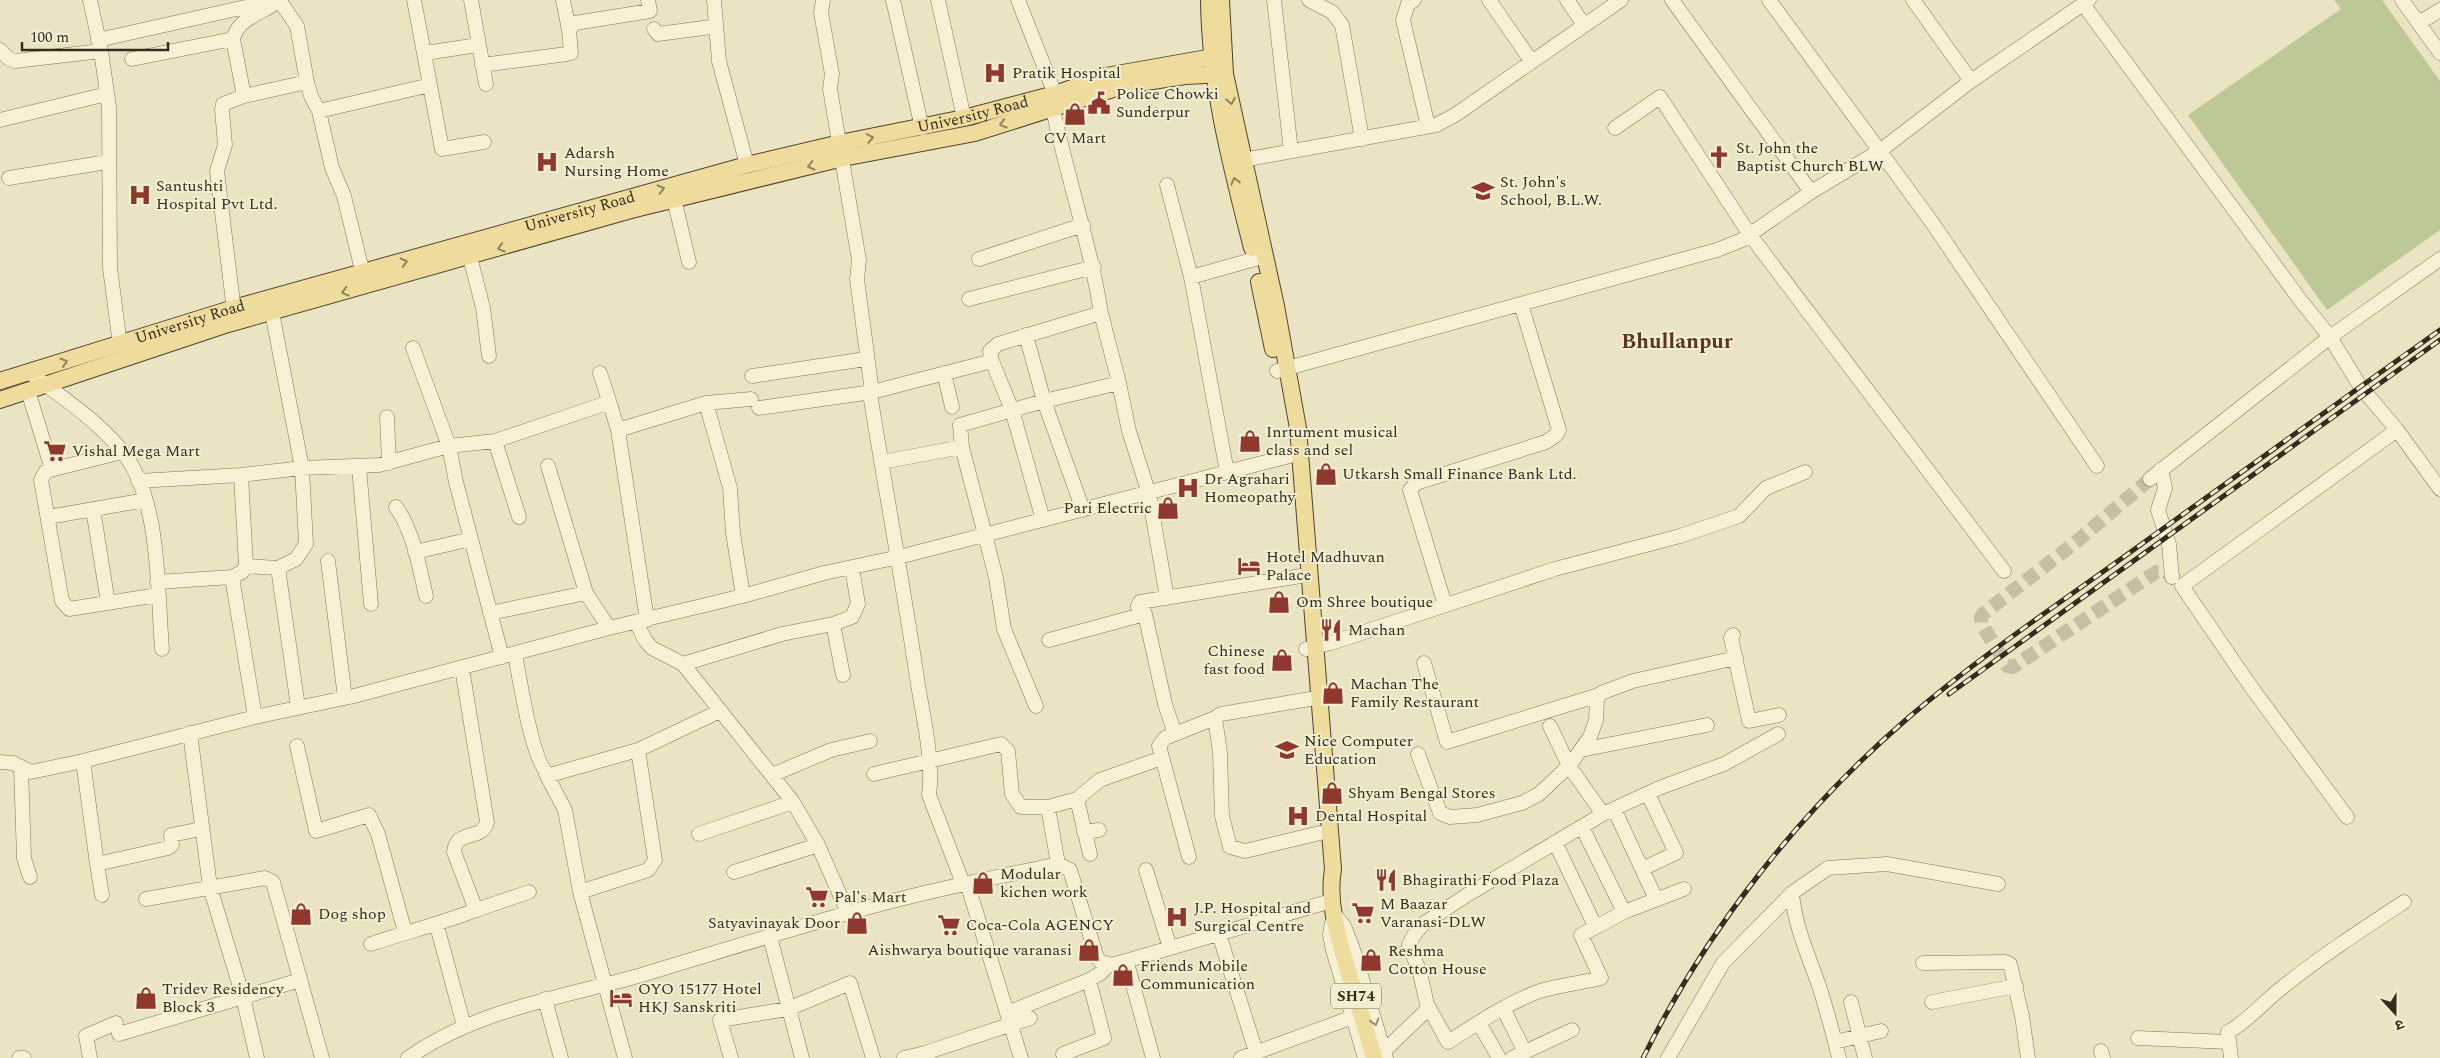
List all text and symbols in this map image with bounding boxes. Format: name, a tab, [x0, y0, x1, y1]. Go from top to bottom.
scale bar	[22, 20, 169, 52]
text: 100 m	[30, 26, 69, 49]
hospital icon: Pratik Hospital	[982, 60, 1008, 86]
place label: Pratik Hospital	[1012, 61, 1121, 85]
place label: Police Chowki Sunderpur	[1116, 82, 1219, 124]
street label: University Road	[915, 89, 1031, 139]
public building icon: Police Chowki Sunderpur	[1086, 90, 1112, 116]
one-way arrow	[1225, 97, 1235, 105]
shop icon: CV Mart	[1062, 101, 1088, 127]
one-way arrow	[1000, 118, 1008, 128]
place label: CV Mart	[1044, 126, 1106, 150]
one-way arrow	[866, 133, 875, 143]
place label: St. John the Baptist Church BLW	[1736, 136, 1884, 178]
place label: Adarsh Nursing Home	[564, 141, 669, 183]
church icon: St. John the Baptist Church BLW	[1706, 144, 1732, 170]
hospital icon: Adarsh Nursing Home	[534, 149, 560, 175]
one-way arrow	[806, 160, 815, 171]
place label: St. John's School, B.L.W.	[1500, 170, 1602, 212]
place label: Santushti Hospital Pvt Ltd.	[156, 174, 277, 216]
one-way arrow	[1230, 177, 1241, 186]
school or university icon: St. John's School, B.L.W.	[1470, 178, 1496, 204]
hospital icon: Santushti Hospital Pvt Ltd.	[127, 182, 153, 208]
one-way arrow	[657, 184, 666, 195]
street label: University Road	[522, 185, 638, 239]
one-way arrow	[497, 242, 506, 253]
one-way arrow	[399, 257, 408, 267]
one-way arrow	[341, 286, 349, 296]
street label: University Road	[132, 293, 248, 350]
district label: Bhullanpur	[1621, 326, 1733, 358]
one-way arrow	[59, 357, 67, 367]
place label: Inrtument musical class and sel	[1266, 420, 1398, 462]
shop icon: Inrtument musical class and sel	[1237, 428, 1263, 454]
supermarket icon: Vishal Mega Mart	[42, 438, 68, 464]
place label: Vishal Mega Mart	[72, 439, 200, 463]
shop icon: Utkarsh Small Finance Bank Ltd.	[1313, 461, 1339, 487]
place label: Utkarsh Small Finance Bank Ltd.	[1342, 462, 1577, 486]
place label: Dr Agrahari Homeopathy	[1204, 467, 1297, 509]
hospital icon: Dr Agrahari Homeopathy	[1175, 475, 1201, 501]
shop icon: Pari Electric	[1155, 495, 1181, 521]
place label: Pari Electric	[1064, 496, 1152, 520]
place label: Hotel Madhuvan Palace	[1266, 545, 1385, 587]
hotel icon: Hotel Madhuvan Palace	[1236, 553, 1262, 579]
shop icon: Om Shree boutique	[1266, 589, 1292, 615]
place label: Om Shree boutique	[1296, 590, 1433, 614]
restaurant icon: Machan	[1318, 617, 1344, 643]
place label: Machan	[1348, 618, 1405, 642]
place label: Chinese fast food	[1203, 639, 1265, 681]
shop icon: Chinese fast food	[1269, 647, 1295, 673]
place label: Machan The Family Restaurant	[1350, 672, 1480, 714]
shop icon: Machan The Family Restaurant	[1320, 680, 1346, 706]
place label: Nice Computer Education	[1304, 729, 1413, 771]
school or university icon: Nice Computer Education	[1274, 737, 1300, 763]
shop icon: Shyam Bengal Stores	[1319, 780, 1345, 806]
place label: Shyam Bengal Stores	[1348, 781, 1496, 805]
hospital icon: Dental Hospital	[1285, 803, 1311, 829]
place label: Dental Hospital	[1315, 804, 1427, 828]
place label: Modular kichen work	[1000, 862, 1088, 904]
restaurant icon: Bhagirathi Food Plaza	[1373, 867, 1399, 893]
place label: Bhagirathi Food Plaza	[1402, 868, 1559, 892]
shop icon: Modular kichen work	[970, 870, 996, 896]
supermarket icon: Pal's Mart	[804, 884, 830, 910]
place label: Pal's Mart	[834, 885, 907, 909]
place label: M Baazar Varanasi-DLW	[1380, 892, 1486, 934]
place label: J.P. Hospital and Surgical Centre	[1194, 896, 1311, 938]
supermarket icon: M Baazar Varanasi-DLW	[1350, 900, 1376, 926]
shop icon: Dog shop	[288, 901, 314, 927]
place label: Dog shop	[318, 902, 386, 926]
hospital icon: J.P. Hospital and Surgical Centre	[1164, 904, 1190, 930]
shop icon: Satyavinayak Door	[844, 910, 870, 936]
place label: Satyavinayak Door	[708, 911, 840, 935]
supermarket icon: Coca-Cola AGENCY	[936, 912, 962, 938]
place label: Coca-Cola AGENCY	[966, 913, 1114, 937]
shop icon: Aishwarya boutique varanasi	[1076, 937, 1102, 963]
place label: Aishwarya boutique varanasi	[867, 938, 1072, 962]
place label: Reshma Cotton House	[1388, 939, 1487, 981]
shop icon: Reshma Cotton House	[1358, 947, 1384, 973]
place label: Friends Mobile Communication	[1140, 954, 1255, 996]
shop icon: Friends Mobile Communication	[1110, 962, 1136, 988]
place label: Tridev Residency Block 3	[162, 977, 285, 1019]
place label: OYO 15177 Hotel HKJ Sanskriti	[638, 977, 762, 1019]
road number: SH74	[1331, 984, 1381, 1008]
shop icon: Tridev Residency Block 3	[133, 985, 159, 1011]
hotel icon: OYO 15177 Hotel HKJ Sanskriti	[608, 985, 634, 1011]
north arrow	[2370, 988, 2420, 1038]
text: उ	[2391, 1013, 2407, 1036]
one-way arrow	[1370, 1018, 1380, 1026]

